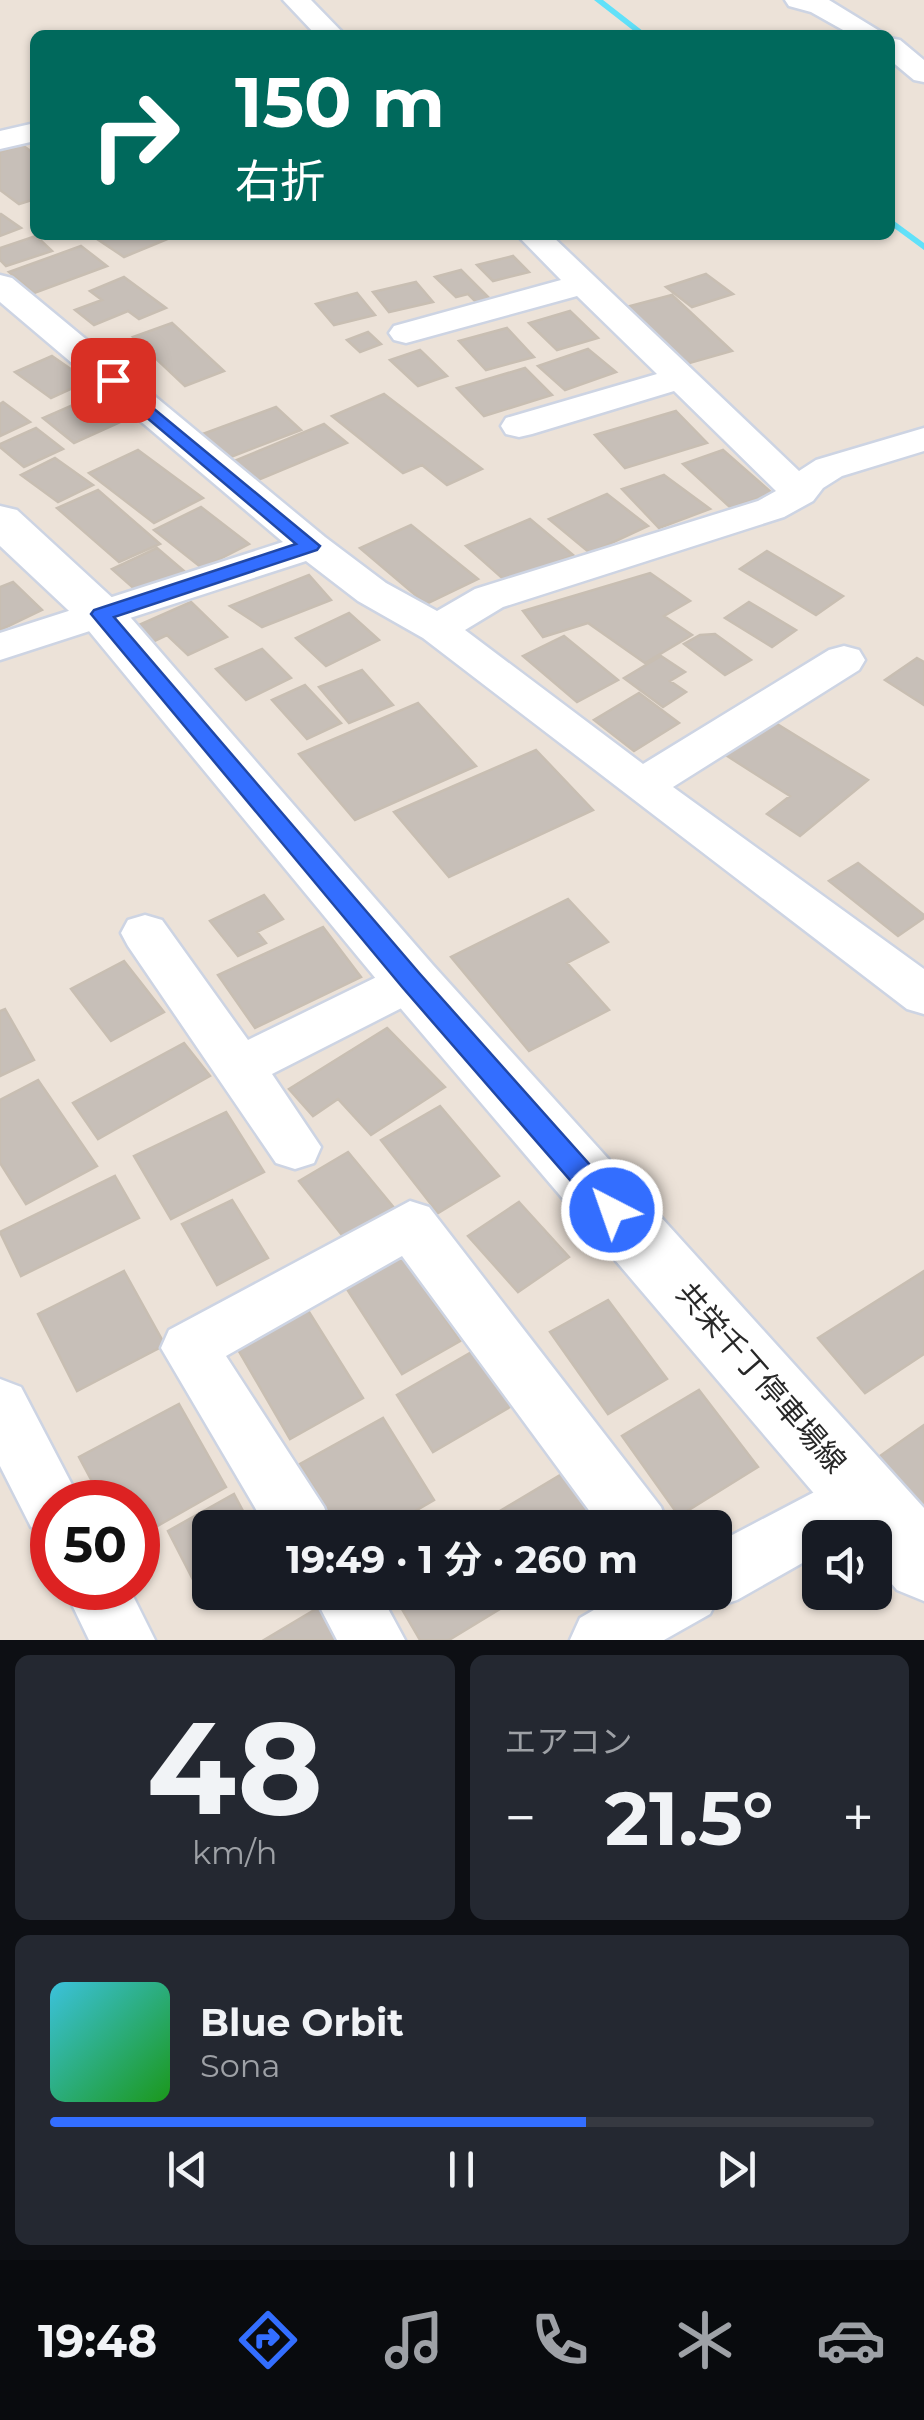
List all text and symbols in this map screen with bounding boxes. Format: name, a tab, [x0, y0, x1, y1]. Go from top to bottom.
text: 150 m	[235, 59, 445, 145]
icon: right	[70, 70, 200, 200]
text: 右折	[235, 153, 325, 208]
pin	[71, 338, 156, 423]
icon: arrive	[86, 353, 141, 408]
position arrow	[560, 1158, 664, 1262]
street label: 共栄千丁停車場線	[669, 1275, 854, 1480]
speed limit sign: 50	[30, 1480, 160, 1610]
map controls	[802, 1520, 892, 1610]
button: sound	[802, 1520, 892, 1610]
text: 19:49 · 1 分 · 260 m	[286, 1536, 638, 1583]
text: 48	[146, 1688, 323, 1847]
text: エアコン	[505, 1722, 633, 1761]
text: 21.5°	[605, 1772, 774, 1864]
text: −	[505, 1784, 536, 1851]
text: +	[842, 1784, 874, 1851]
text: km/h	[192, 1833, 277, 1872]
text: Blue Orbit	[200, 1999, 404, 2046]
text: Sona	[200, 2046, 280, 2085]
icon: previous	[160, 2142, 215, 2197]
icon: pause	[434, 2142, 489, 2197]
icon: next	[709, 2142, 764, 2197]
icon: directions	[233, 2305, 303, 2375]
icon: music	[379, 2305, 449, 2375]
icon: phone	[525, 2305, 595, 2375]
icon: climate	[670, 2305, 740, 2375]
icon: car	[816, 2305, 886, 2375]
text: 19:48	[38, 2313, 157, 2368]

